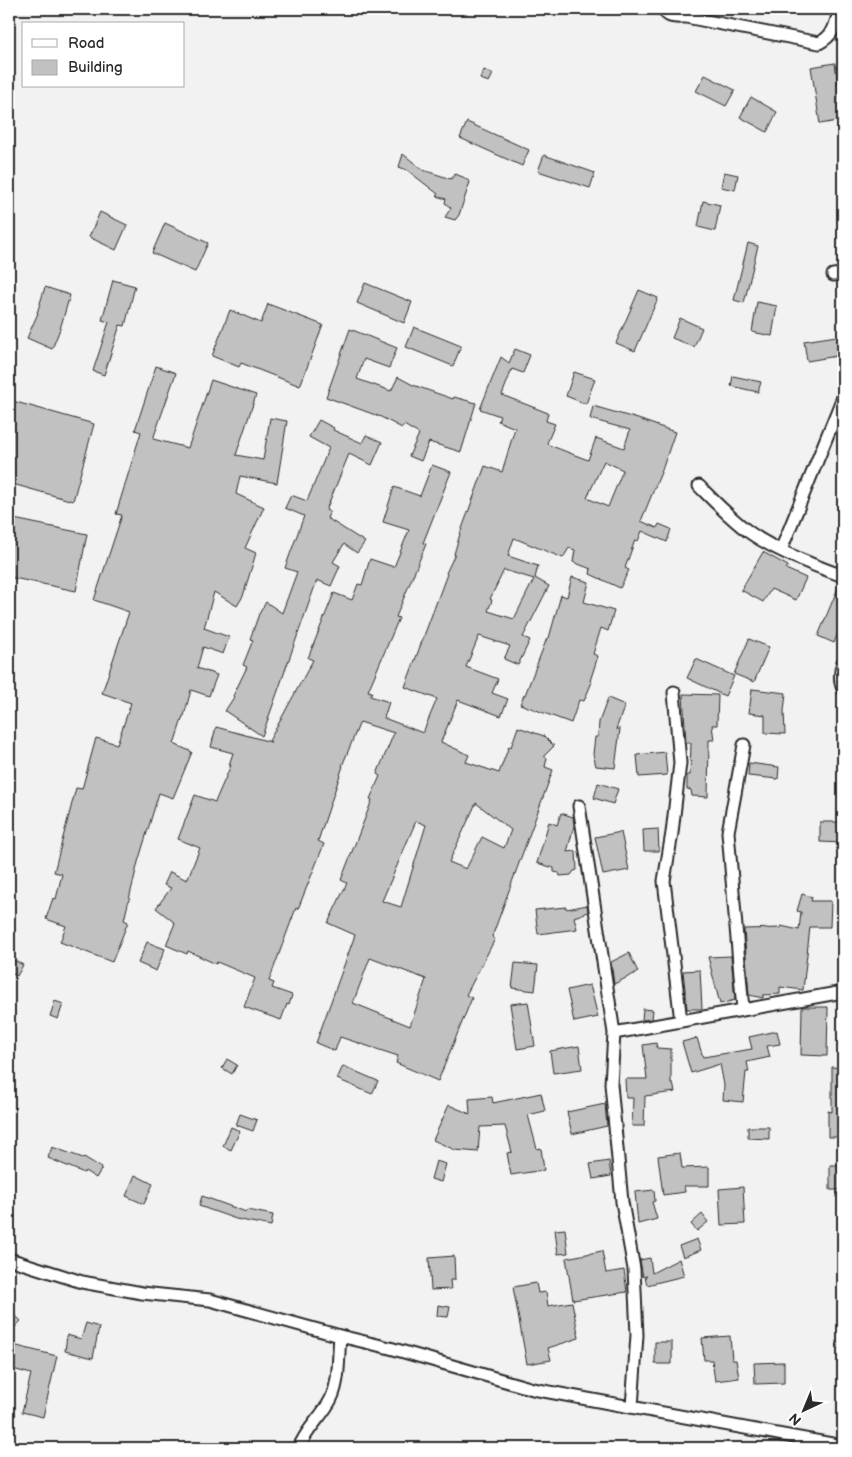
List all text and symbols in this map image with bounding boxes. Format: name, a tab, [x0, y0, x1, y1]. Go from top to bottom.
legend	[22, 22, 185, 88]
text: Road	[68, 34, 104, 53]
text: Building	[68, 58, 123, 77]
north arrow	[780, 1384, 830, 1434]
text: N	[786, 1409, 805, 1429]

